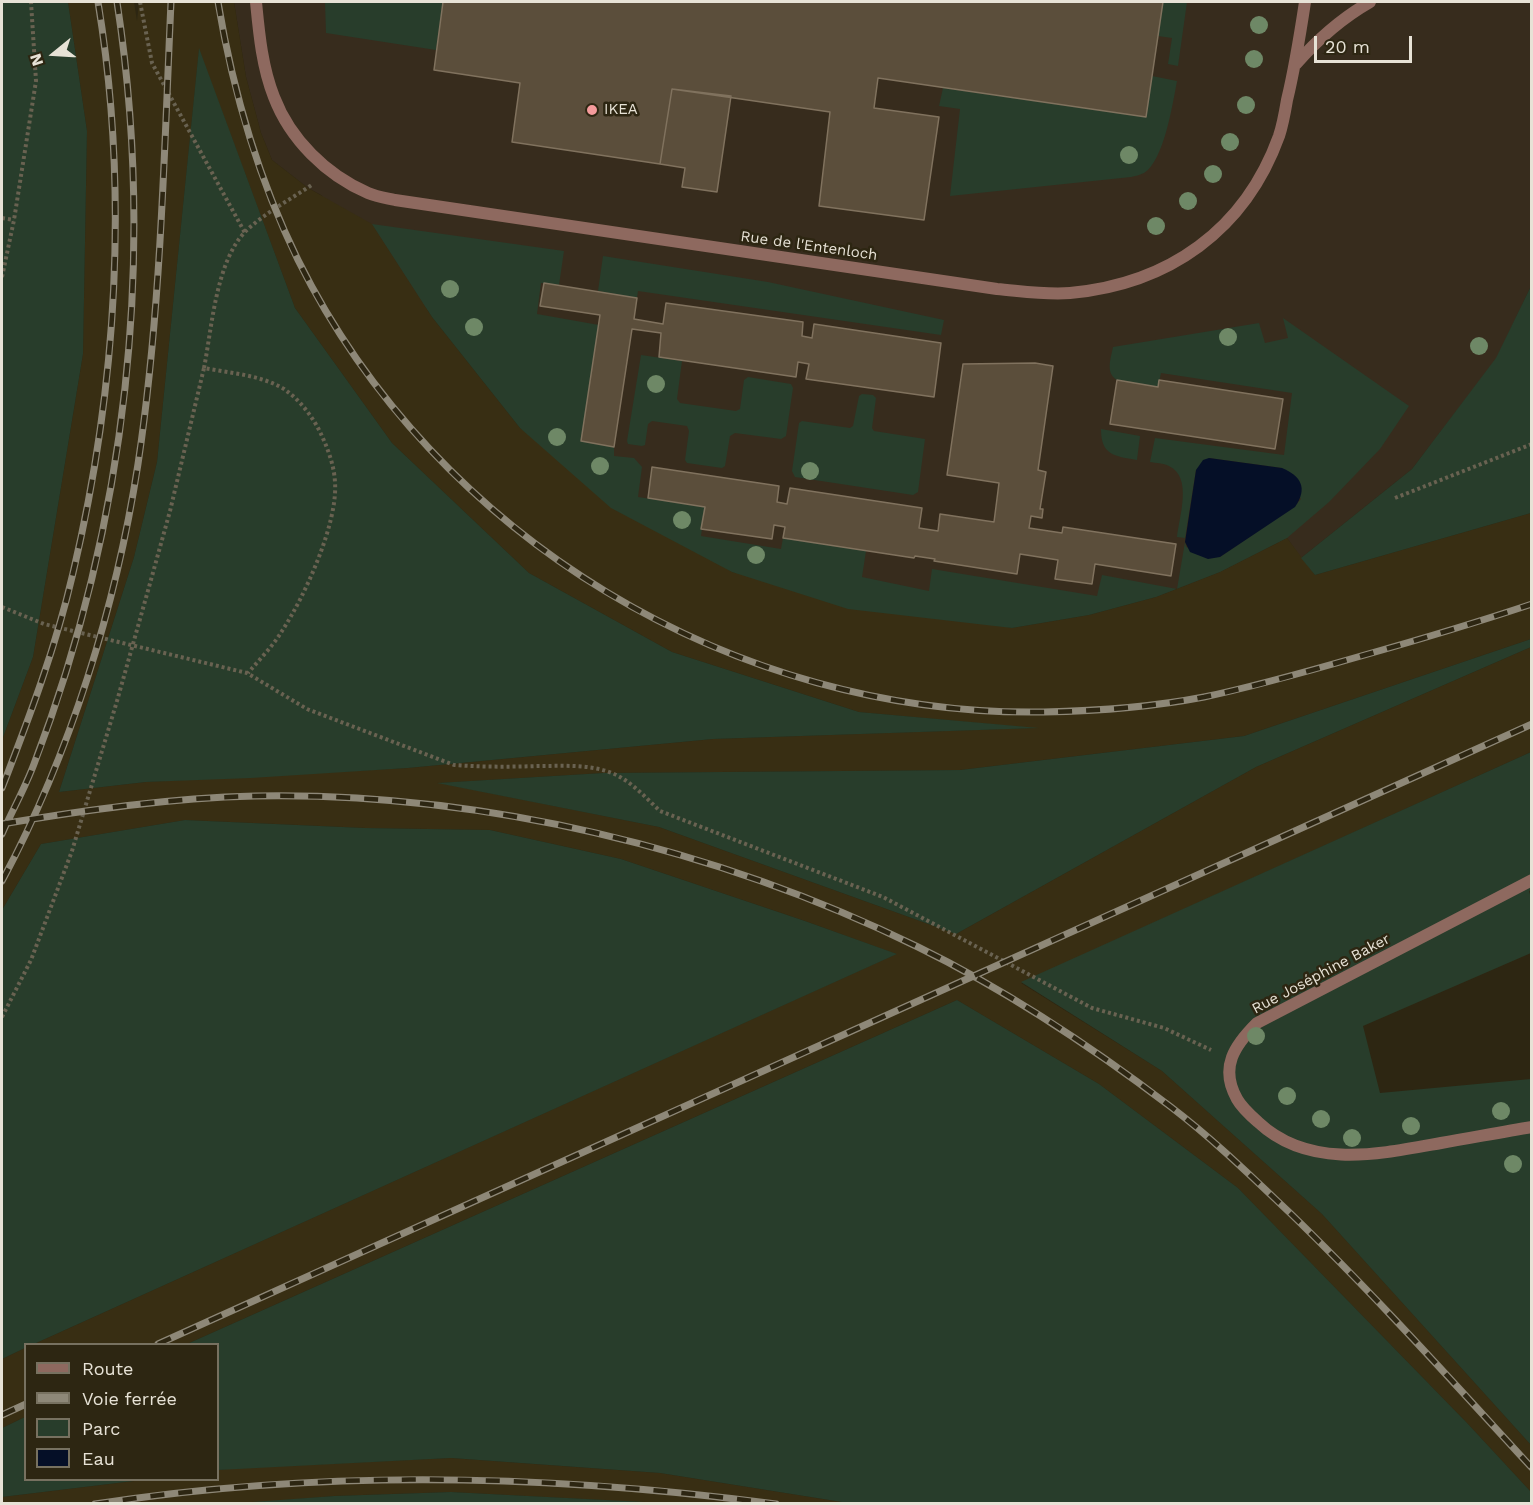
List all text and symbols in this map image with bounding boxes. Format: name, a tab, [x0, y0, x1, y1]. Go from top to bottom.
north arrow	[24, 24, 84, 84]
scale bar	[1317, 24, 1414, 62]
text: 20 m	[1325, 36, 1370, 57]
text: N	[26, 51, 47, 68]
place label: IKEA	[604, 101, 638, 119]
marker: IKEA	[585, 103, 599, 117]
street label: Rue de l'Entenloch	[739, 227, 879, 265]
street label: Rue Joséphine Baker	[1249, 930, 1393, 1018]
legend	[24, 1343, 219, 1481]
text: Route	[82, 1358, 134, 1379]
text: Voie ferrée	[82, 1388, 177, 1409]
text: Parc	[82, 1418, 120, 1439]
text: Eau	[82, 1448, 115, 1469]

